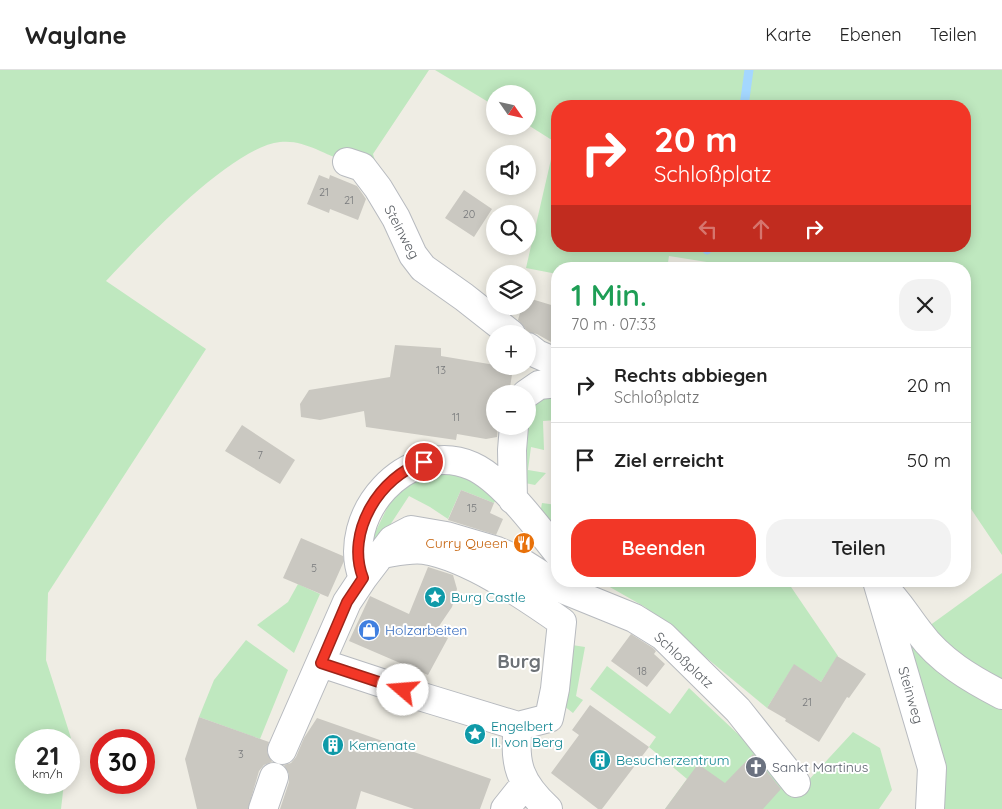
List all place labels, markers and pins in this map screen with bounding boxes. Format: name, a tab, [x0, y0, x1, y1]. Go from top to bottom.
pin	[403, 441, 445, 483]
restaurant icon: Curry Queen	[512, 531, 536, 555]
place label: Curry Queen	[426, 534, 508, 552]
place icon: Burg Castle	[423, 585, 447, 609]
place label: Burg Castle	[451, 588, 526, 606]
shop icon: Holzarbeiten	[357, 618, 381, 642]
place label: Holzarbeiten	[385, 621, 467, 639]
place label: Engelbert II. von Berg	[491, 717, 563, 751]
place icon: Engelbert II. von Berg	[463, 722, 487, 746]
building icon: Kemenate	[321, 733, 345, 757]
place label: Kemenate	[349, 736, 416, 754]
building icon: Besucherzentrum	[588, 748, 612, 772]
place label: Besucherzentrum	[616, 751, 729, 769]
church icon: Sankt Martinus	[744, 755, 768, 779]
place label: Sankt Martinus	[772, 758, 868, 776]

